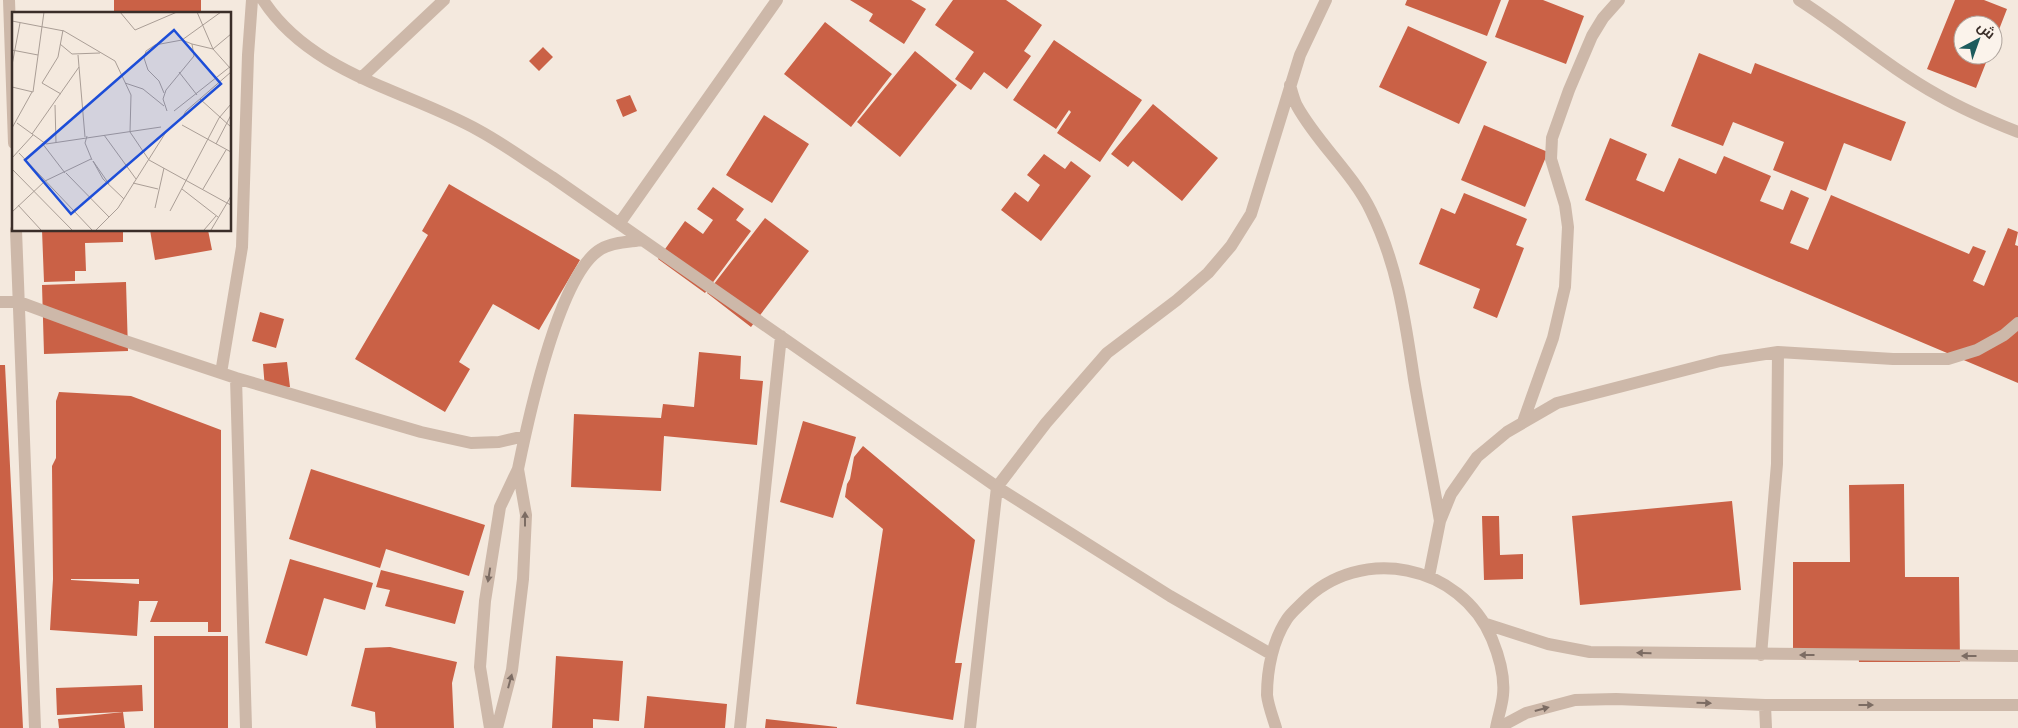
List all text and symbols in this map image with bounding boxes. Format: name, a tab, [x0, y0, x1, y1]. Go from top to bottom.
inset map	[12, 12, 231, 231]
north arrow	[1953, 15, 2003, 65]
text: ش	[1974, 18, 1999, 43]
one-way arrow	[521, 511, 529, 527]
one-way arrow	[485, 568, 493, 584]
one-way arrow	[1636, 649, 1652, 657]
one-way arrow	[1799, 651, 1815, 659]
one-way arrow	[1961, 652, 1977, 660]
one-way arrow	[506, 673, 514, 688]
one-way arrow	[1696, 699, 1712, 707]
one-way arrow	[1858, 701, 1874, 709]
one-way arrow	[1535, 704, 1550, 712]

